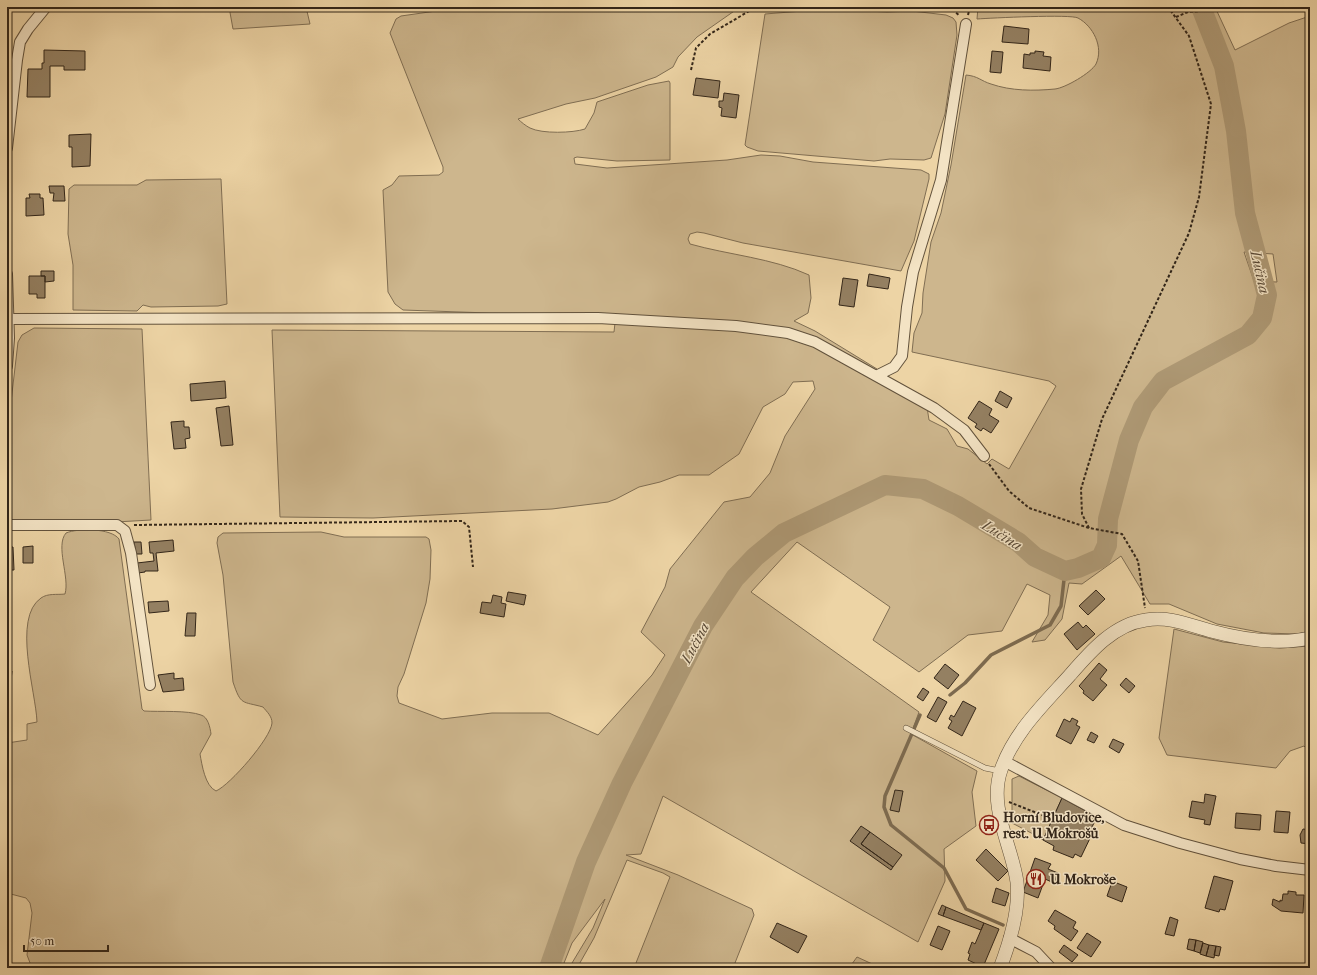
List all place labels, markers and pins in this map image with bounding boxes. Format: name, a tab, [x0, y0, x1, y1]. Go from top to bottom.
place label: Horní Bludovice, rest. U Mokrošů	[1002, 809, 1104, 842]
bus stop icon: Horní Bludovice, rest. U Mokrošů	[978, 814, 1000, 836]
restaurant icon: U Mokroše	[1025, 868, 1047, 890]
place label: U Mokroše	[1049, 871, 1116, 888]

